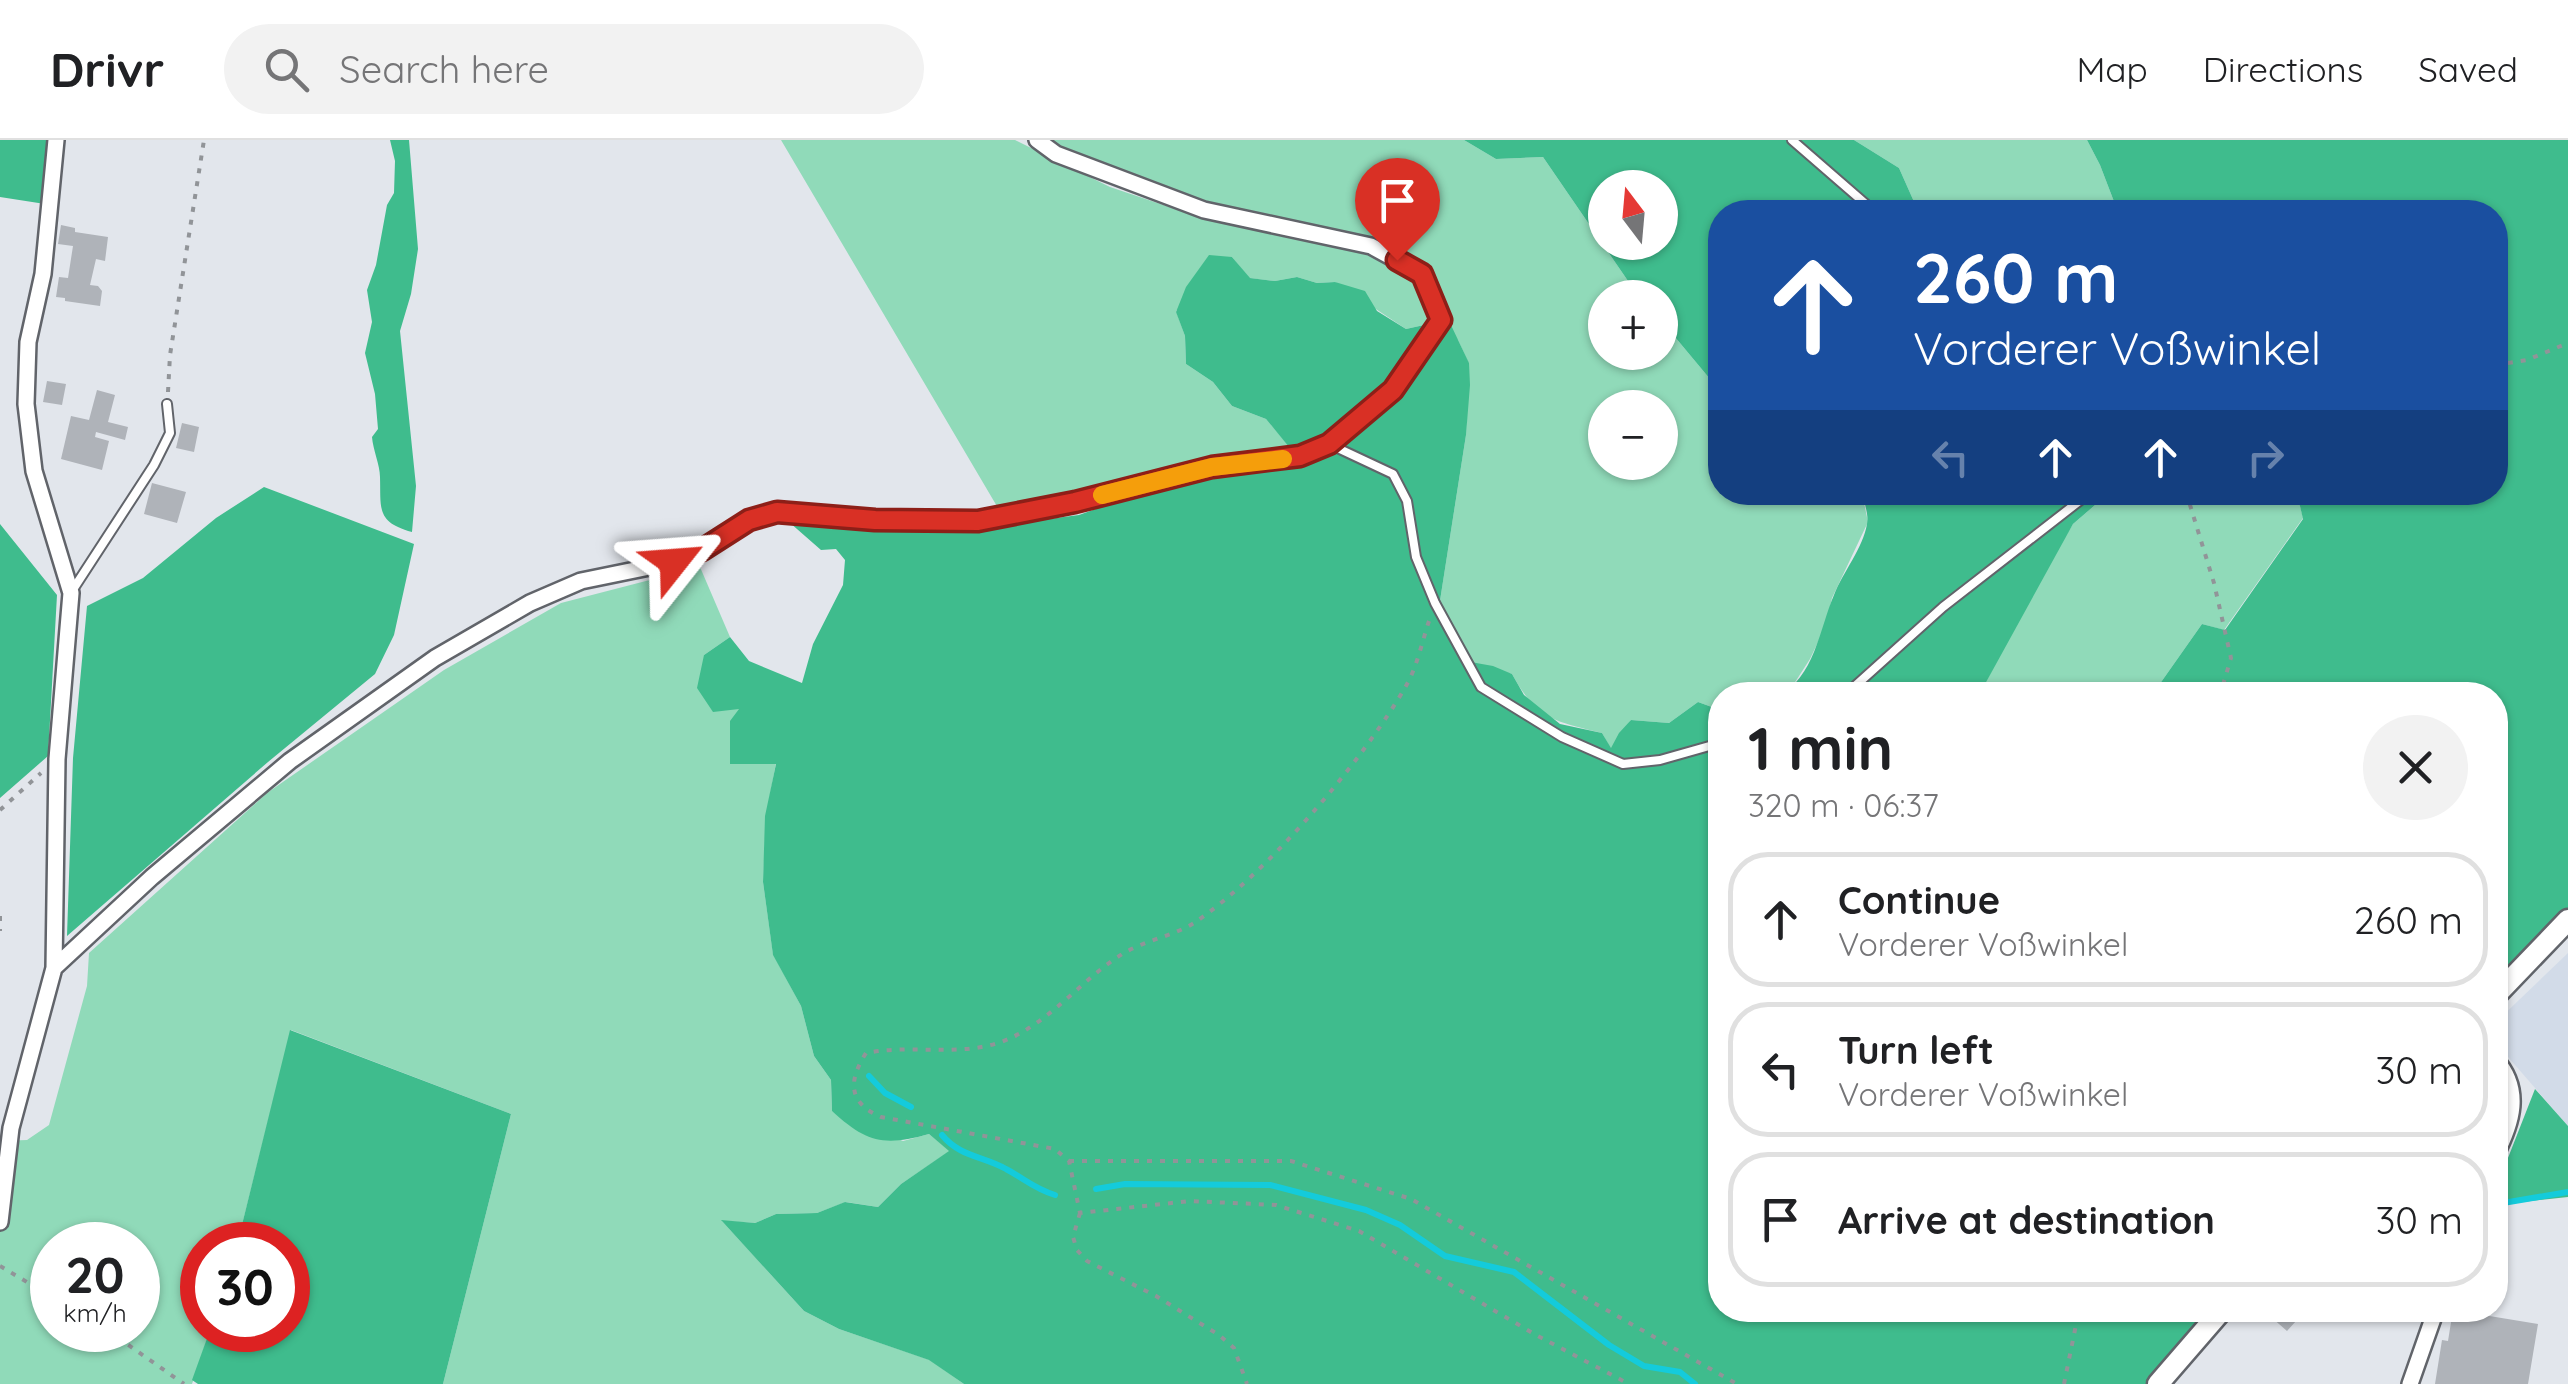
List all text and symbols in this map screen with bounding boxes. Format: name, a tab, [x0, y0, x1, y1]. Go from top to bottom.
search box	[224, 24, 924, 114]
text: Drivr	[50, 39, 164, 99]
icon: search	[259, 42, 314, 97]
text: Search here	[339, 45, 549, 93]
text: Map	[2076, 47, 2148, 91]
text: Directions	[2203, 47, 2363, 91]
text: Saved	[2418, 47, 2518, 91]
pin	[1355, 158, 1440, 261]
north arrow	[1588, 170, 1678, 260]
map controls	[1588, 170, 1678, 480]
icon: arrive	[1370, 173, 1425, 228]
text: 260 m	[1913, 233, 2119, 321]
icon: ahead	[1748, 240, 1878, 370]
button: +	[1588, 280, 1678, 370]
text: Vorderer Voßwinkel	[1913, 320, 2321, 376]
button: −	[1588, 390, 1678, 480]
icon: left	[1923, 430, 1978, 485]
icon: ahead	[2028, 430, 2083, 485]
icon: ahead	[2133, 430, 2188, 485]
icon: right	[2238, 430, 2293, 485]
position arrow	[622, 510, 726, 614]
text: 1 min	[1748, 710, 1893, 785]
button: close	[2363, 715, 2468, 820]
text: 320 m · 06:37	[1748, 785, 1939, 825]
text: Continue	[1838, 876, 2000, 924]
icon: ahead	[1753, 892, 1808, 947]
text: 260 m	[2354, 896, 2463, 944]
text: Vorderer Voßwinkel	[1838, 924, 2128, 964]
text: Turn left	[1838, 1026, 1994, 1074]
icon: left	[1753, 1042, 1808, 1097]
text: 30 m	[2375, 1046, 2463, 1094]
text: Vorderer Voßwinkel	[1838, 1074, 2128, 1114]
icon: arrive	[1753, 1192, 1808, 1247]
text: Arrive at destination	[1838, 1196, 2215, 1244]
text: 30 m	[2375, 1196, 2463, 1244]
speed limit sign: 30	[180, 1222, 310, 1352]
text: 20	[65, 1243, 125, 1306]
text: km/h	[63, 1297, 127, 1328]

